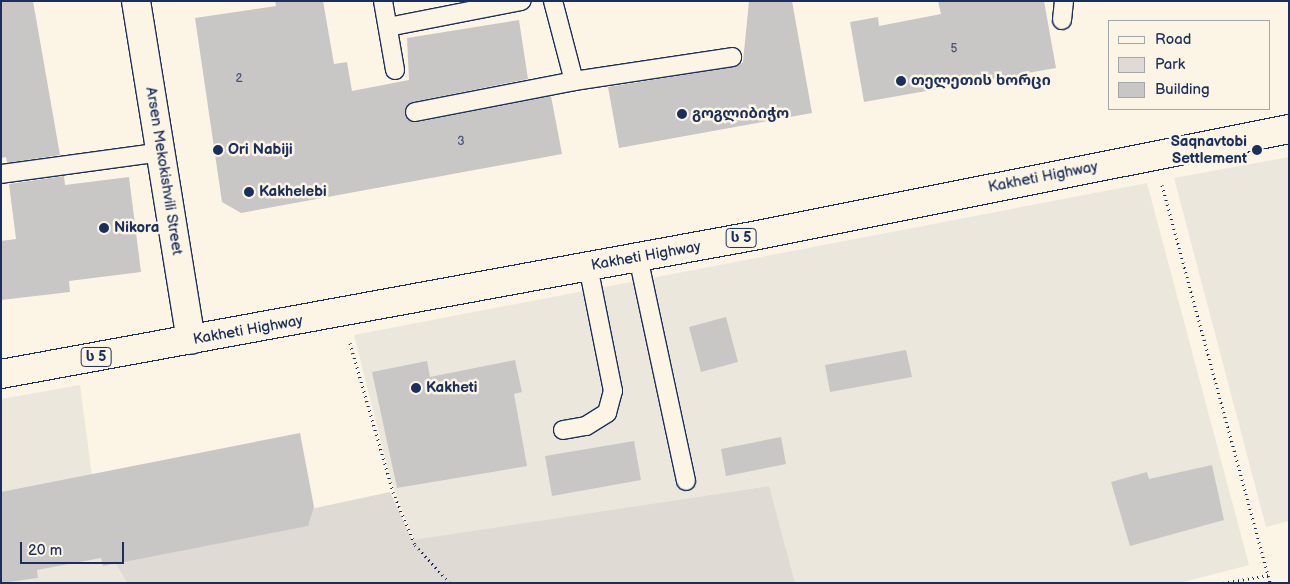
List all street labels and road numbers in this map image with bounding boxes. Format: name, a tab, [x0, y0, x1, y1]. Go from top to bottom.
street label: Arsen Mekokishvili Street	[142, 86, 186, 256]
street label: Kakheti Highway	[987, 158, 1099, 196]
road number: ს 5	[725, 227, 757, 250]
street label: Kakheti Highway	[590, 237, 702, 275]
street label: Kakheti Highway	[192, 311, 304, 349]
road number: ს 5	[80, 346, 112, 368]

